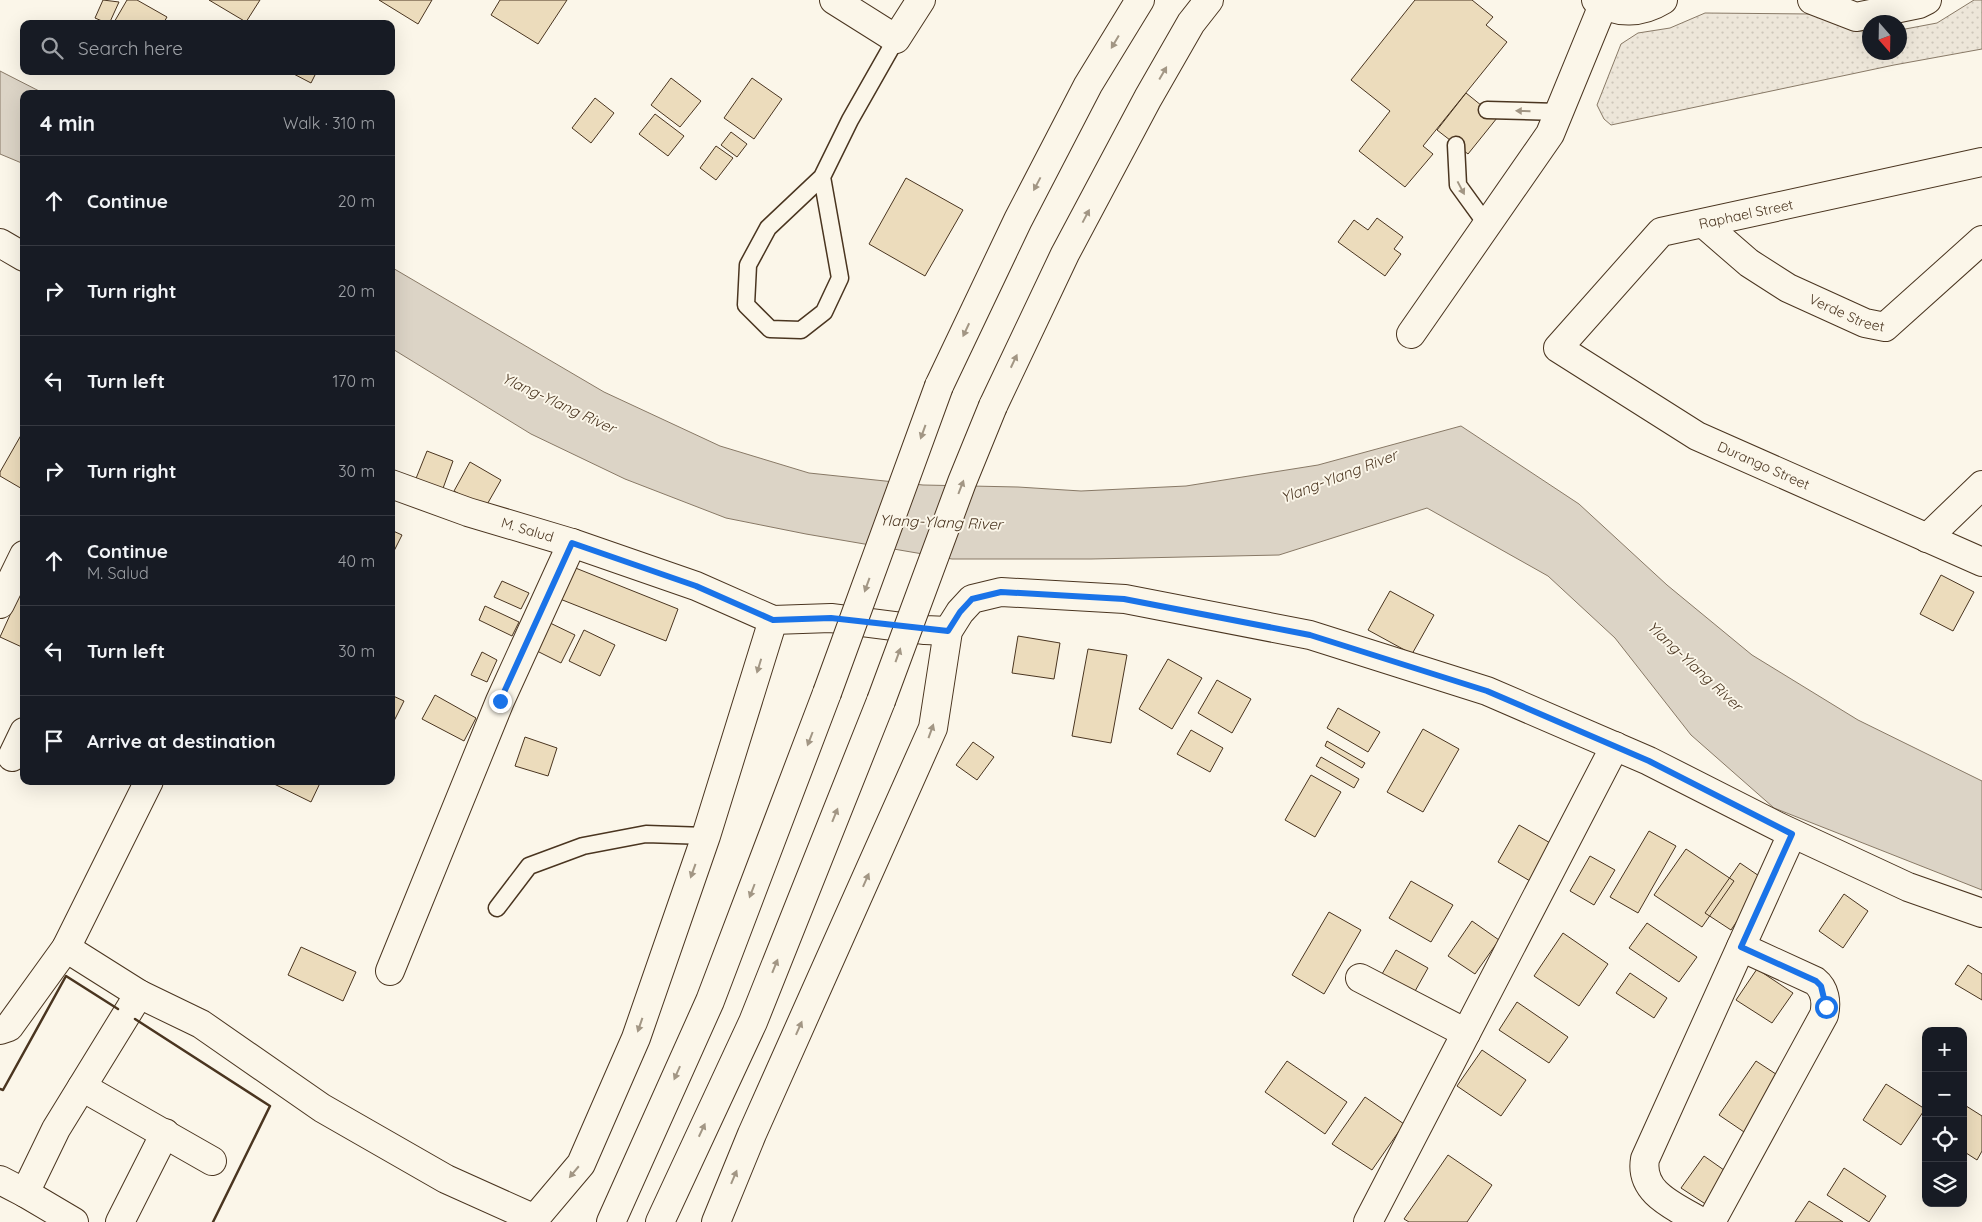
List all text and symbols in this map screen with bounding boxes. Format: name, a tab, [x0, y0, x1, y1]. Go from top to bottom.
north arrow	[1862, 15, 1907, 60]
search box	[20, 20, 395, 75]
icon: search	[38, 34, 66, 62]
one-way arrow	[1110, 35, 1119, 48]
text: Search here	[78, 36, 183, 60]
one-way arrow	[1158, 66, 1167, 79]
one-way arrow	[1514, 107, 1530, 115]
text: 4 min	[40, 110, 95, 136]
text: Walk · 310 m	[283, 113, 375, 133]
one-way arrow	[1033, 177, 1041, 191]
one-way arrow	[1457, 181, 1465, 196]
icon: ahead	[40, 187, 68, 215]
text: Continue	[87, 189, 168, 213]
text: 20 m	[338, 191, 375, 211]
street label: Raphael Street	[1697, 195, 1795, 233]
one-way arrow	[1081, 209, 1090, 222]
icon: right	[40, 277, 68, 305]
text: Turn right	[87, 279, 176, 303]
text: 20 m	[338, 281, 375, 301]
street label: Verde Street	[1806, 290, 1886, 336]
one-way arrow	[962, 323, 970, 337]
one-way arrow	[1010, 354, 1018, 369]
icon: left	[40, 367, 68, 395]
water label: Ylang-Ylang River	[499, 368, 621, 439]
text: Turn left	[87, 369, 165, 393]
text: 170 m	[332, 371, 375, 391]
one-way arrow	[919, 425, 927, 440]
street label: Durango Street	[1715, 437, 1813, 494]
water label: Ylang-Ylang River	[1278, 444, 1402, 507]
icon: right	[40, 457, 68, 485]
text: Turn right	[87, 459, 176, 483]
text: 30 m	[338, 461, 375, 481]
one-way arrow	[958, 479, 965, 494]
water label: Ylang-Ylang River	[879, 510, 1005, 534]
street label: M. Salud	[499, 513, 556, 546]
text: Continue	[87, 539, 168, 563]
icon: ahead	[40, 547, 68, 575]
text: 40 m	[338, 551, 375, 571]
text: M. Salud	[87, 563, 149, 583]
one-way arrow	[863, 578, 871, 593]
water label: Ylang-Ylang River	[1643, 617, 1748, 716]
icon: left	[40, 637, 68, 665]
text: Turn left	[87, 639, 165, 663]
text: 30 m	[338, 641, 375, 661]
one-way arrow	[894, 647, 902, 662]
one-way arrow	[754, 659, 762, 674]
route end	[489, 690, 512, 713]
one-way arrow	[927, 723, 935, 738]
icon: arrive	[40, 727, 68, 755]
text: Arrive at destination	[87, 729, 276, 753]
one-way arrow	[806, 732, 814, 747]
one-way arrow	[832, 807, 840, 822]
one-way arrow	[689, 864, 697, 879]
one-way arrow	[862, 873, 870, 887]
one-way arrow	[748, 884, 756, 899]
one-way arrow	[772, 958, 779, 973]
route start	[1815, 996, 1838, 1019]
one-way arrow	[636, 1018, 644, 1033]
one-way arrow	[796, 1021, 804, 1035]
map controls	[1922, 1027, 1967, 1207]
button: +	[1922, 1027, 1967, 1072]
one-way arrow	[673, 1066, 681, 1080]
button: −	[1922, 1072, 1967, 1117]
button: locate	[1922, 1117, 1967, 1162]
one-way arrow	[699, 1123, 707, 1137]
button: layers	[1922, 1162, 1967, 1207]
one-way arrow	[568, 1166, 579, 1179]
one-way arrow	[730, 1169, 738, 1184]

